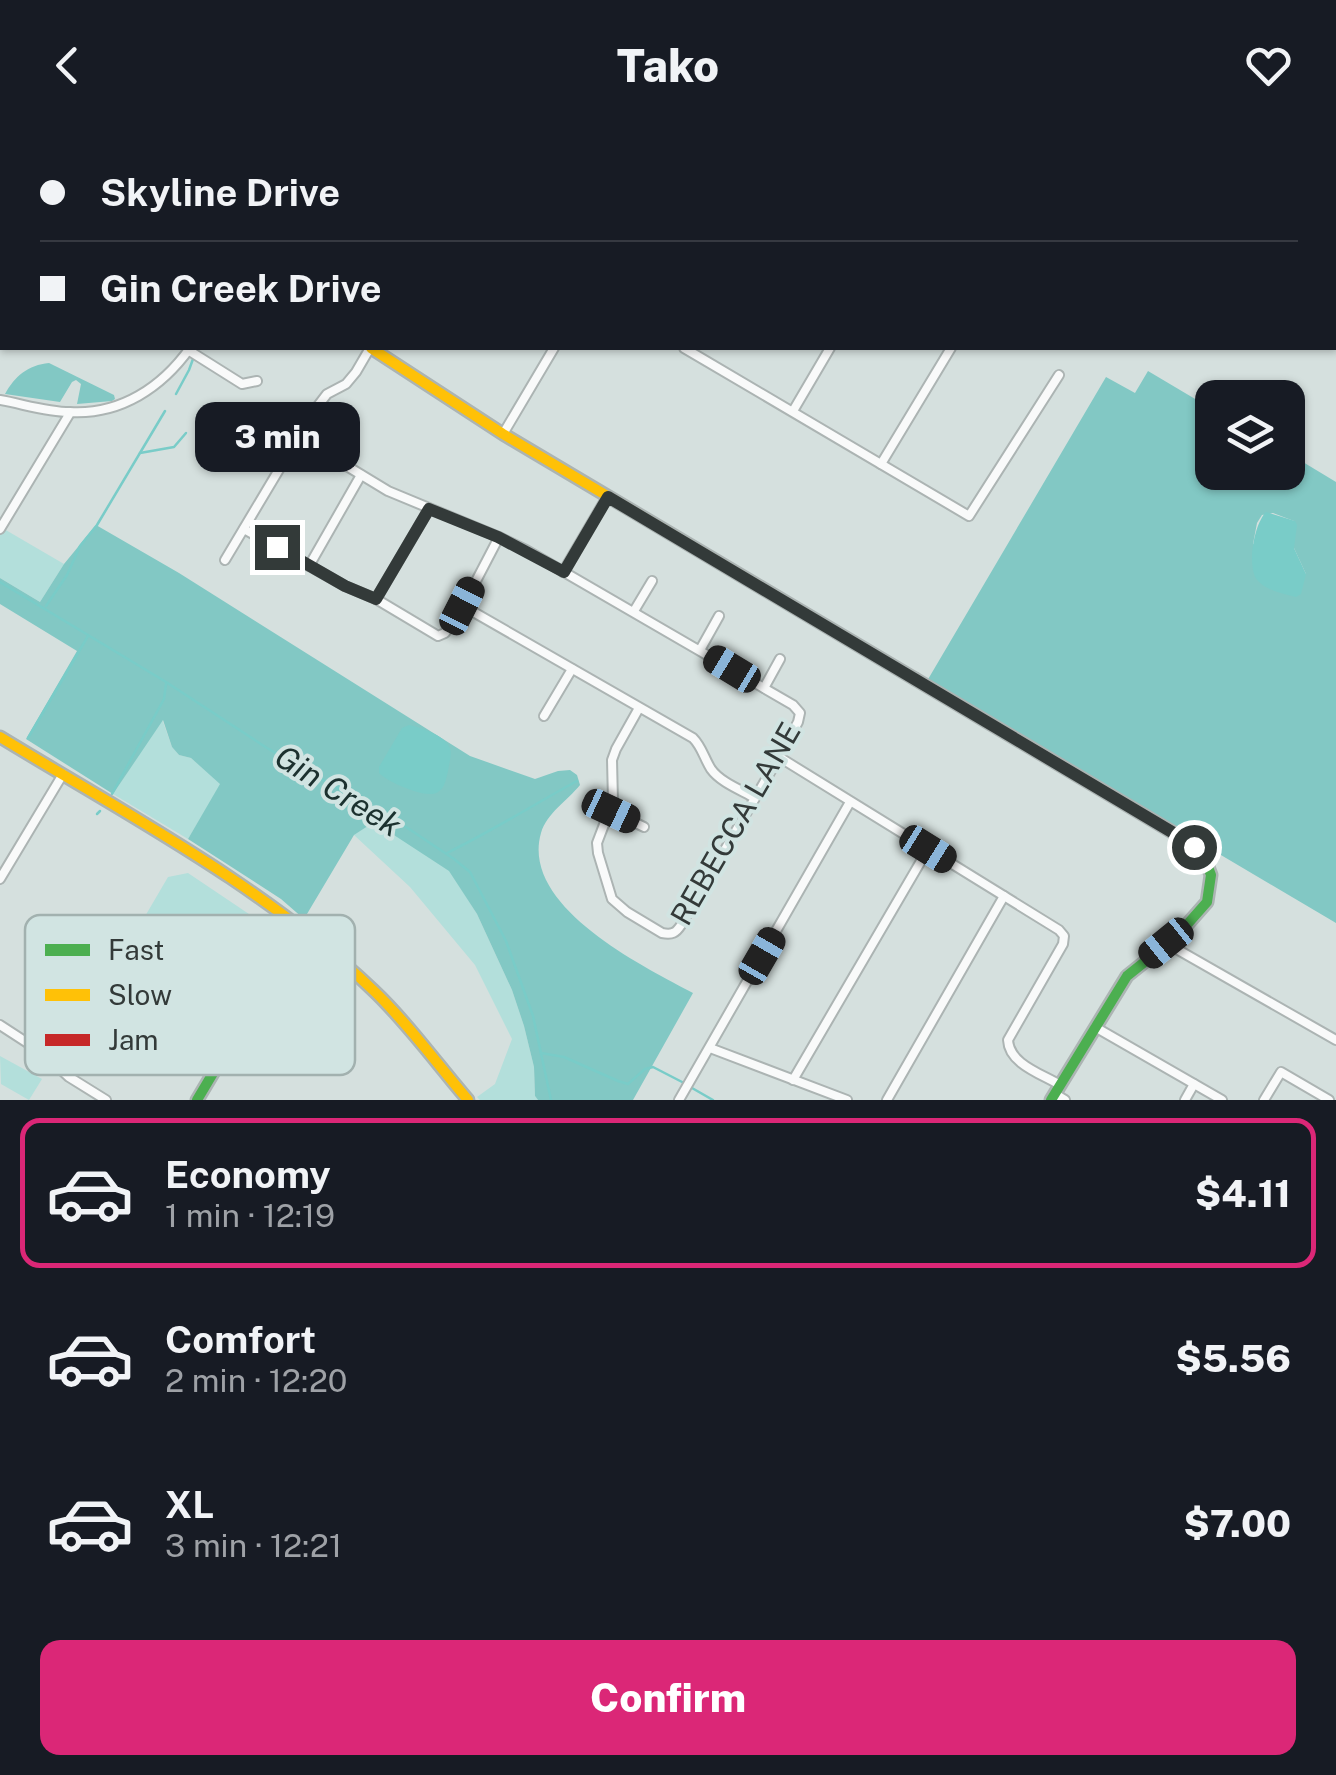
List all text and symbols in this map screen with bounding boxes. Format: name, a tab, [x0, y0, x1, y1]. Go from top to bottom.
icon: back	[40, 38, 95, 93]
icon: heart	[1241, 38, 1296, 93]
text: Tako	[617, 39, 719, 92]
text: Skyline Drive	[100, 170, 340, 215]
text: Gin Creek Drive	[100, 266, 382, 311]
map controls	[1195, 380, 1305, 490]
button: layers	[1195, 380, 1305, 490]
callout: 3 min	[194, 402, 360, 472]
text: 3 min	[235, 418, 320, 455]
route end	[255, 525, 300, 570]
car	[435, 572, 489, 640]
car	[699, 641, 765, 697]
street label: REBECCA LANE	[663, 716, 808, 931]
water label: Gin Creek	[268, 737, 409, 844]
car	[577, 785, 645, 837]
car	[895, 820, 961, 878]
route start	[1172, 825, 1217, 870]
car	[1133, 912, 1199, 974]
legend	[25, 915, 355, 1075]
car	[734, 923, 790, 989]
text: Fast	[108, 933, 164, 966]
text: Slow	[108, 978, 172, 1011]
text: Jam	[108, 1023, 159, 1056]
icon: car	[45, 1148, 135, 1238]
text: Economy	[165, 1152, 331, 1197]
text: $4.11	[1195, 1171, 1291, 1216]
text: 1 min · 12:19	[165, 1197, 335, 1234]
icon: car	[45, 1313, 135, 1403]
text: Comfort	[165, 1317, 316, 1362]
text: $5.56	[1175, 1336, 1291, 1381]
text: 2 min · 12:20	[165, 1362, 347, 1399]
icon: car	[45, 1478, 135, 1568]
text: XL	[165, 1482, 214, 1527]
text: $7.00	[1184, 1501, 1291, 1546]
text: 3 min · 12:21	[165, 1527, 342, 1564]
button: Confirm	[40, 1640, 1296, 1755]

